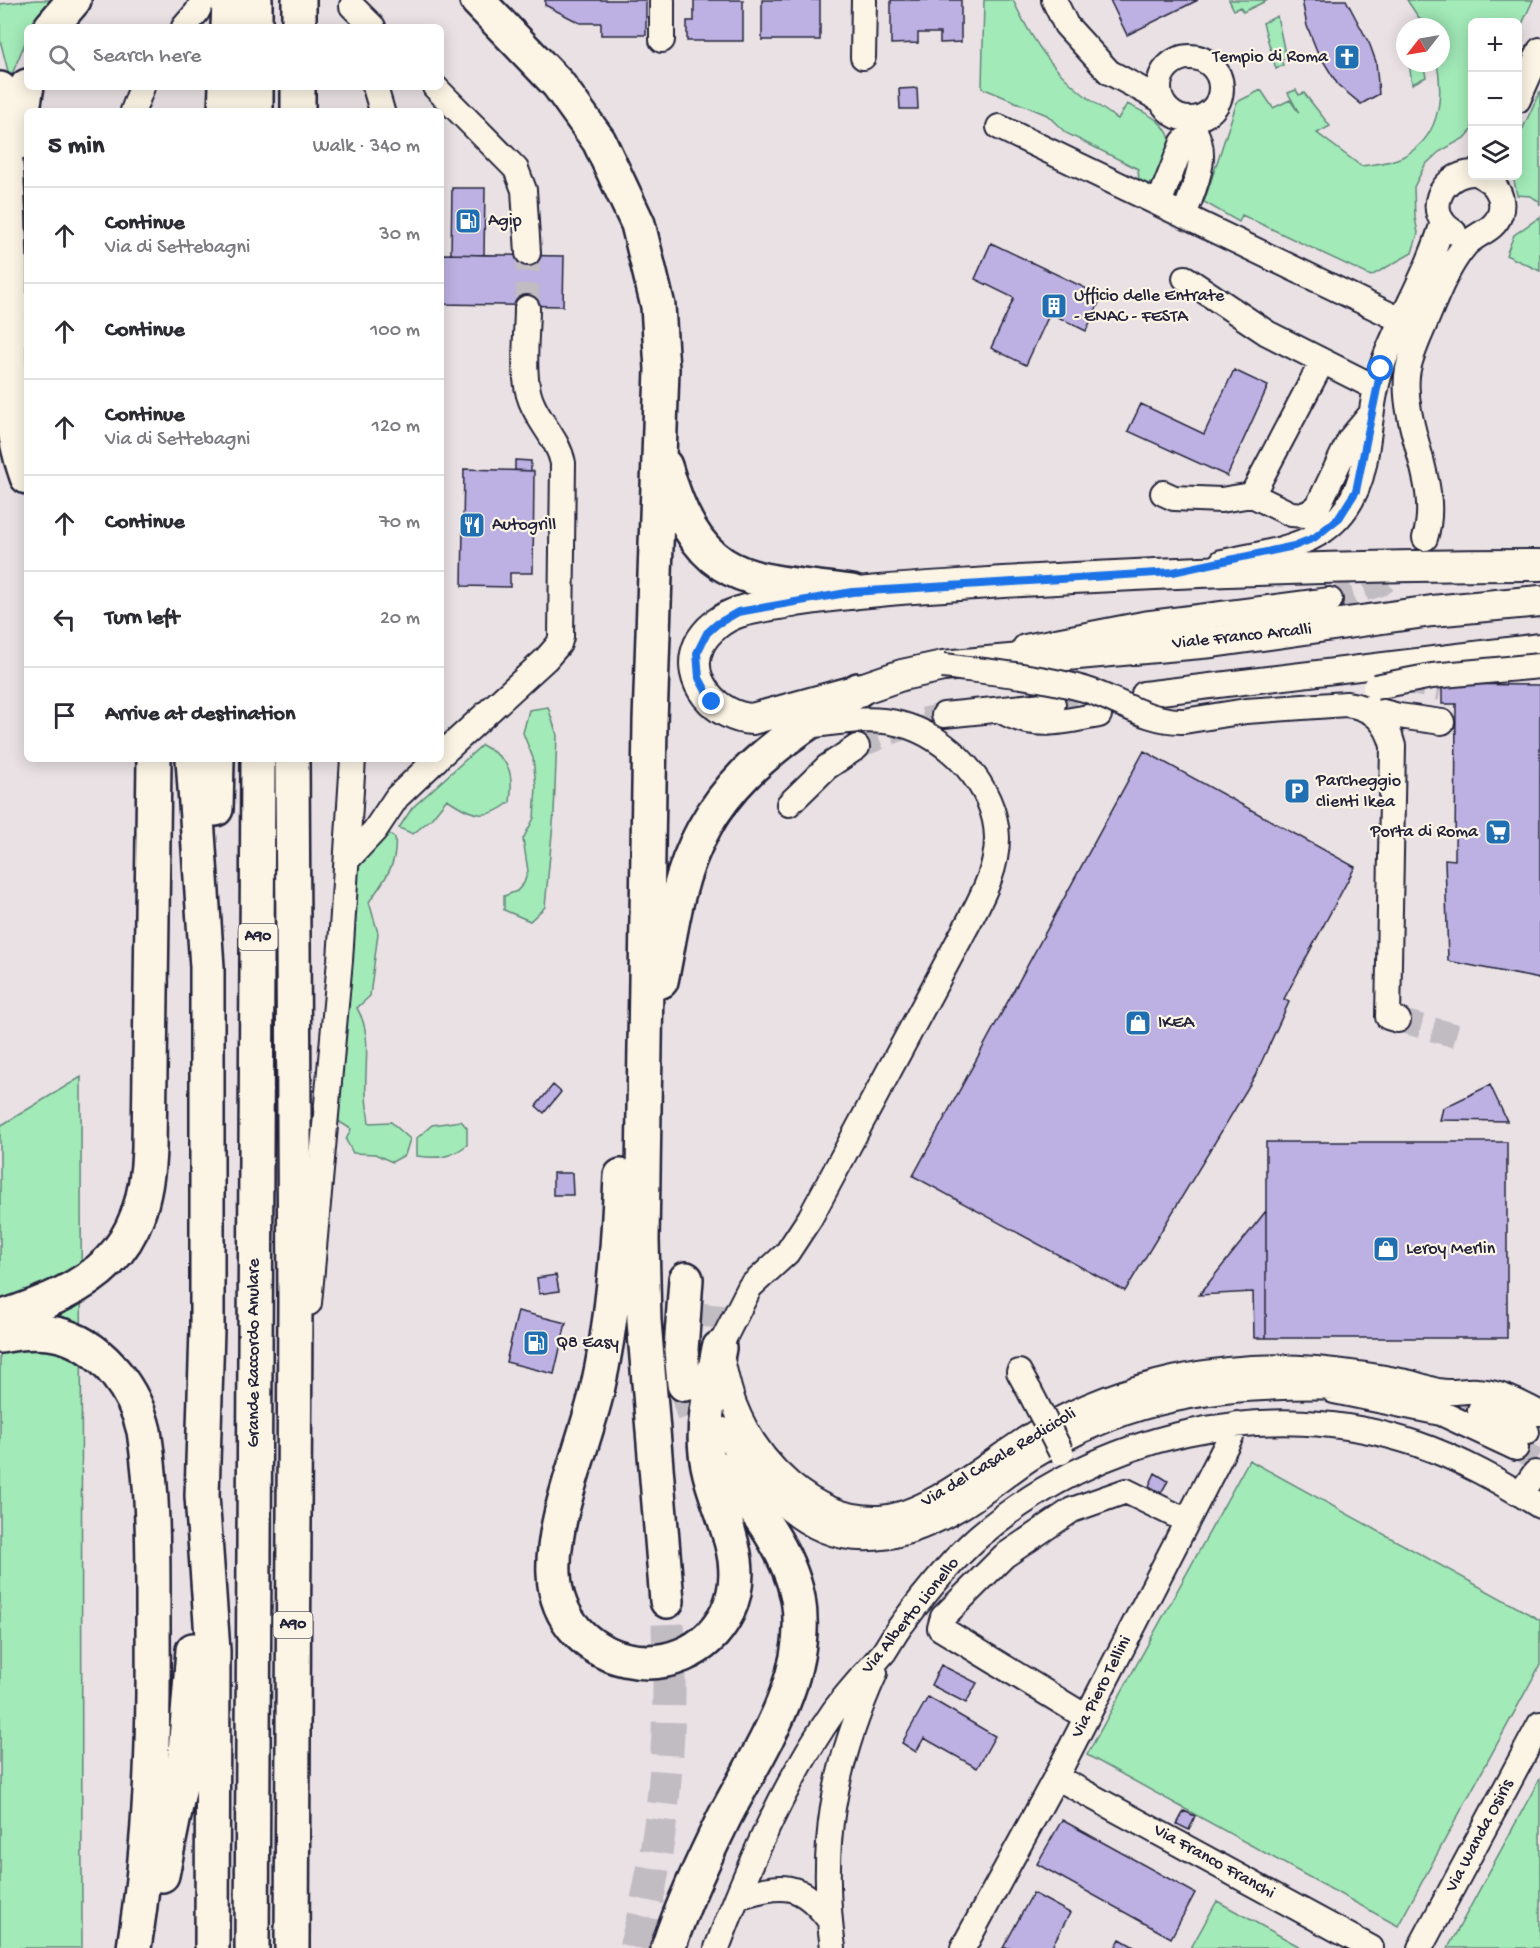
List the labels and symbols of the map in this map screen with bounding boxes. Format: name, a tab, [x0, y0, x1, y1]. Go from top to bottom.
north arrow	[1396, 18, 1450, 72]
church icon: Tempio di Roma	[1332, 42, 1362, 72]
place label: Tempio di Roma	[1211, 47, 1329, 68]
fuel station icon: Agip	[453, 206, 483, 236]
place label: Agip	[488, 211, 522, 232]
place label: Ufficio delle Entrate - ENAC - FESTA	[1074, 286, 1225, 328]
building icon: Ufficio delle Entrate - ENAC - FESTA	[1039, 291, 1069, 321]
route start	[1367, 355, 1393, 381]
restaurant icon: Autogrill	[457, 510, 487, 540]
place label: Autogrill	[492, 515, 556, 536]
street label: Viale Franco Arcalli	[1170, 619, 1313, 655]
route end	[698, 688, 724, 714]
place label: Parcheggio clienti Ikea	[1315, 771, 1401, 813]
parking icon: Parcheggio clienti Ikea	[1282, 776, 1312, 806]
supermarket icon: Porta di Roma	[1483, 817, 1513, 847]
place label: Porta di Roma	[1369, 822, 1479, 843]
road number: A90	[238, 924, 278, 950]
shop icon: IKEA	[1123, 1008, 1153, 1038]
place label: IKEA	[1158, 1013, 1195, 1034]
shop icon: Leroy Merlin	[1371, 1234, 1401, 1264]
place label: Leroy Merlin	[1406, 1239, 1496, 1260]
street label: Grande Raccordo Anulare	[244, 1258, 265, 1448]
fuel station icon: Q8 Easy	[521, 1328, 551, 1358]
place label: Q8 Easy	[556, 1333, 619, 1354]
street label: Via del Casale Redicicoli	[917, 1403, 1080, 1513]
street label: Via Alberto Lionello	[857, 1554, 964, 1679]
road number: A90	[274, 1612, 312, 1638]
street label: Via Piero Tellini	[1067, 1632, 1137, 1742]
street label: Via Wanda Osiris	[1441, 1775, 1519, 1897]
street label: Via Franco Franchi	[1149, 1819, 1279, 1904]

